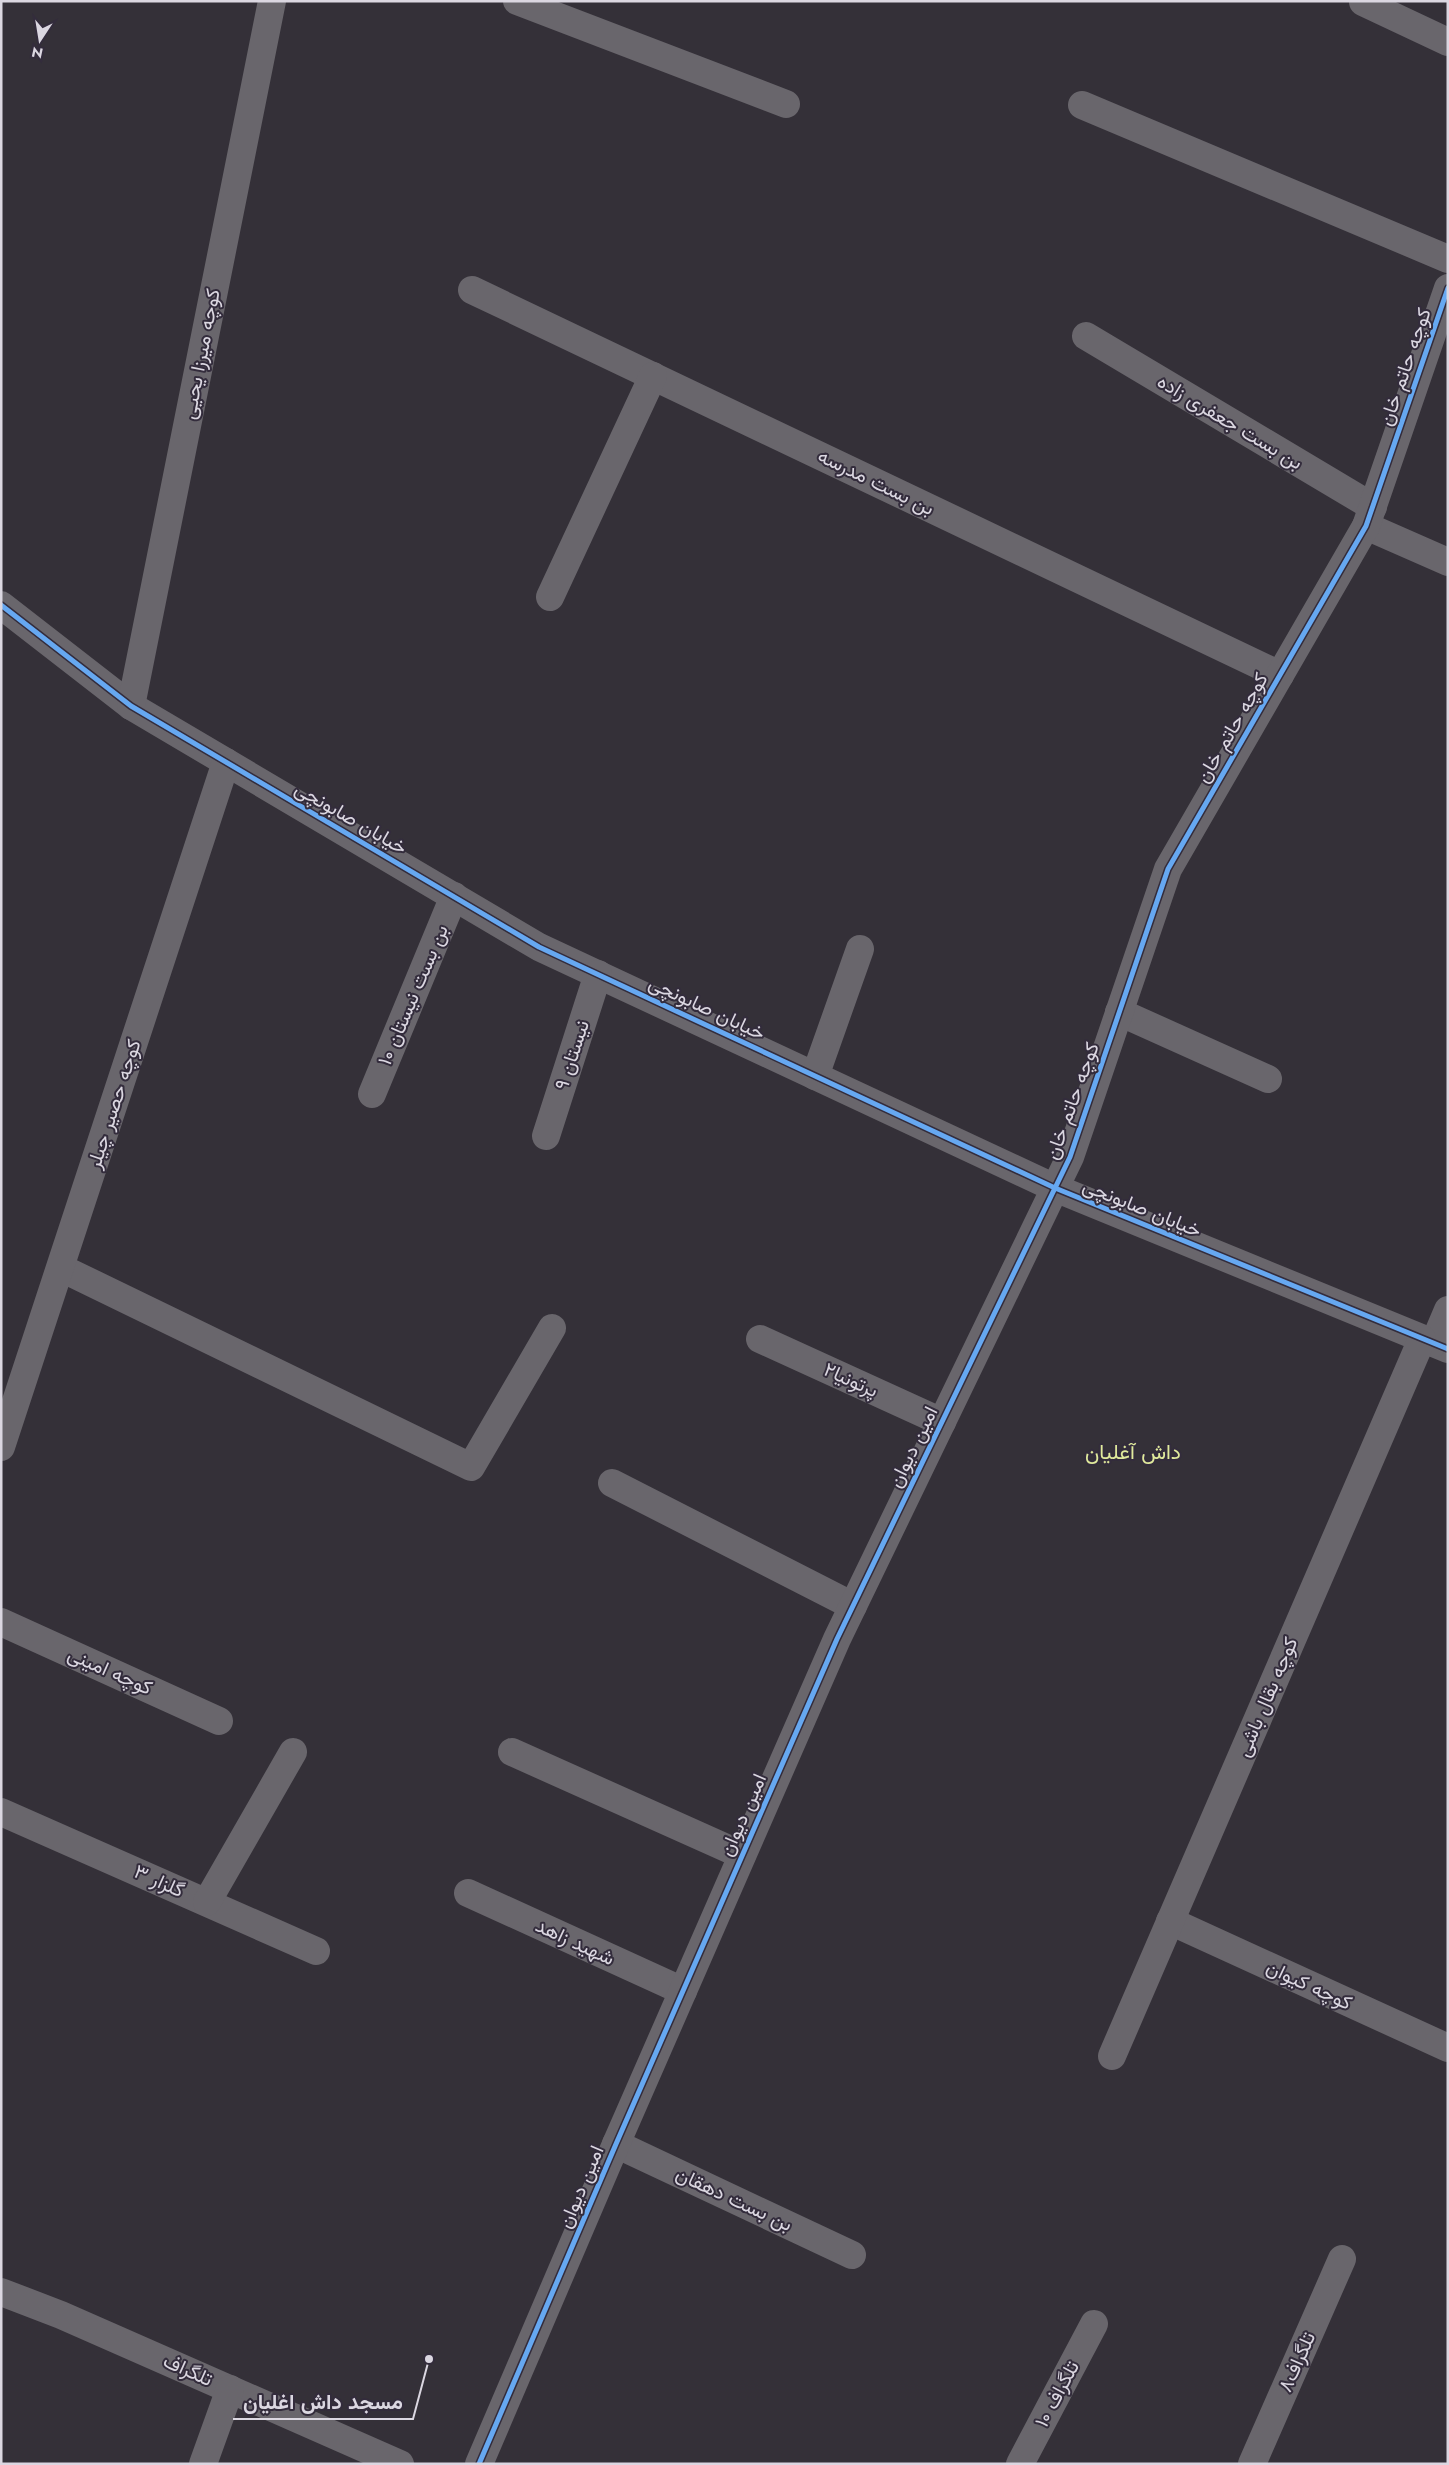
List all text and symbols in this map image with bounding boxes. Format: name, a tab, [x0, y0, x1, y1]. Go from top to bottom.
north arrow	[15, 15, 65, 65]
text: N	[30, 42, 45, 64]
street label: کوچه میرزا یحیی	[174, 286, 228, 422]
street label: کوچه حاتم خان	[1371, 304, 1439, 430]
street label: بن بست جعفری زاده	[1152, 367, 1308, 477]
street label: بن بست مدرسه	[813, 441, 939, 523]
street label: کوچه حاتم خان	[1189, 667, 1275, 789]
street label: خیابان صابونچی	[289, 774, 413, 862]
street label: بن بست نیستان ۱۰	[370, 920, 456, 1070]
street label: خیابان صابونچی	[644, 968, 770, 1048]
street label: نیستان ۹	[547, 1016, 597, 1094]
street label: کوچه حصیر چیلر	[79, 1035, 149, 1173]
street label: کوچه حاتم خان	[1037, 1038, 1107, 1164]
street label: خیابان صابونچی	[1078, 1171, 1206, 1245]
street label: پرتونیا۲	[819, 1355, 883, 1405]
street label: امین دیوان	[881, 1401, 945, 1493]
district label: داش آغلیان	[1085, 1437, 1181, 1467]
street label: کوچه بقال باشی	[1229, 1633, 1305, 1761]
street label: کوچه امینی	[63, 1639, 157, 1703]
street label: امین دیوان	[712, 1769, 774, 1861]
street label: گلزار ۳	[129, 1857, 189, 1905]
street label: شهید زاهد	[531, 1911, 619, 1973]
street label: کوچه کیوان	[1261, 1952, 1357, 2018]
street label: امین دیوان	[551, 2141, 611, 2233]
street label: بن بست دهقان	[671, 2159, 797, 2239]
street label: تلگراف۸	[1271, 2327, 1323, 2397]
street label: تلگراف	[159, 2346, 217, 2394]
street label: تلگراف ۱۰	[1027, 2356, 1087, 2432]
callout: مسجد داش اغلیان	[233, 2383, 413, 2419]
text: مسجد داش اغلیان	[243, 2387, 403, 2417]

